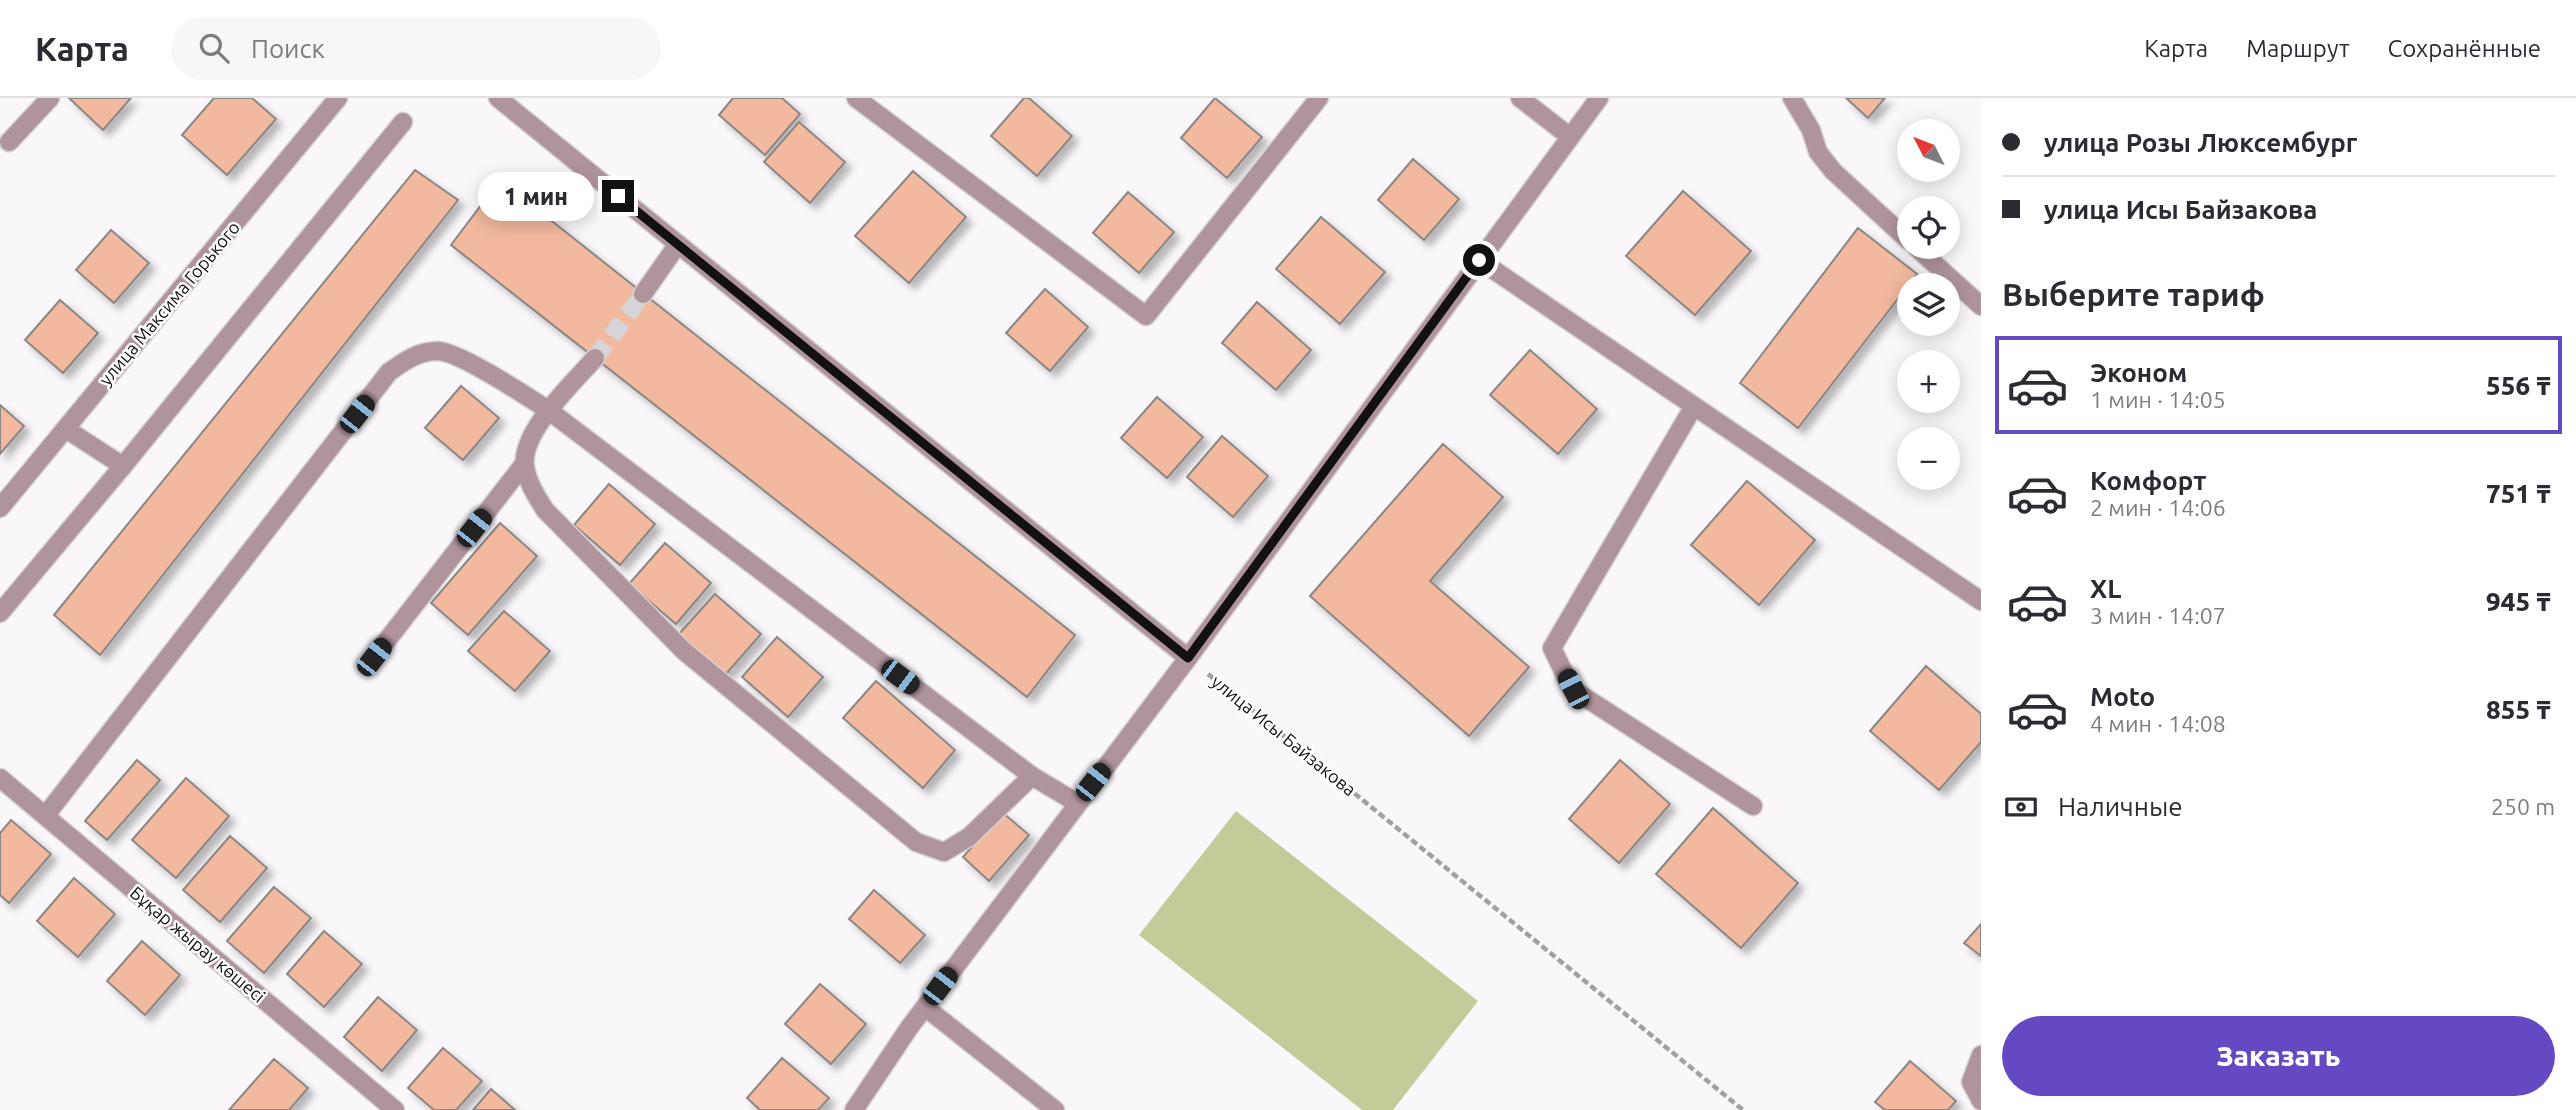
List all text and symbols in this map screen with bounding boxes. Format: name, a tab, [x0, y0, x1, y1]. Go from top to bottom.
search box	[171, 17, 661, 80]
icon: search	[195, 29, 233, 67]
text: Карта	[35, 30, 129, 67]
text: Поиск	[251, 34, 325, 63]
text: Карта	[2144, 35, 2208, 62]
text: Маршрут	[2246, 35, 2350, 62]
text: Сохранённые	[2388, 35, 2541, 62]
north arrow	[1897, 119, 1960, 182]
map controls	[1897, 119, 1960, 490]
text: улица Розы Люксембург	[2044, 128, 2357, 157]
callout: 1 мин	[478, 172, 594, 220]
route end	[602, 180, 634, 212]
text: 1 мин	[504, 184, 568, 209]
text: улица Исы Байзакова	[2044, 195, 2317, 224]
button: locate	[1897, 196, 1960, 259]
street label: улица Максима Горького	[95, 217, 243, 389]
route start	[1463, 244, 1495, 276]
button: layers	[1897, 273, 1960, 336]
text: Выберите тариф	[2002, 276, 2265, 312]
button: +	[1897, 350, 1960, 413]
icon: car	[2006, 354, 2069, 417]
text: Эконом	[2090, 358, 2187, 387]
text: 556 ₸	[2486, 371, 2551, 400]
text: 1 мин · 14:05	[2090, 387, 2226, 412]
car	[336, 391, 379, 437]
button: −	[1897, 427, 1960, 490]
icon: car	[2006, 462, 2069, 525]
text: Комфорт	[2090, 466, 2206, 495]
text: 751 ₸	[2486, 479, 2551, 508]
text: 2 мин · 14:06	[2090, 495, 2226, 520]
car	[453, 505, 496, 551]
icon: car	[2006, 570, 2069, 633]
text: XL	[2090, 574, 2121, 603]
text: 945 ₸	[2486, 587, 2551, 616]
text: 3 мин · 14:07	[2090, 603, 2226, 628]
car	[353, 634, 396, 680]
car	[877, 656, 924, 698]
car	[1555, 666, 1592, 712]
street label: улица Исы Байзакова	[1208, 671, 1360, 799]
icon: car	[2006, 678, 2069, 741]
text: Moto	[2090, 682, 2155, 711]
text: 855 ₸	[2486, 695, 2551, 724]
text: 4 мин · 14:08	[2090, 711, 2226, 736]
car	[1072, 759, 1115, 805]
icon: cash	[2002, 788, 2040, 826]
text: Наличные	[2058, 792, 2183, 821]
text: 250 m	[2491, 794, 2555, 819]
street label: Бұқар жырау көшесі	[127, 882, 269, 1006]
car	[919, 963, 962, 1009]
button: Заказать	[2002, 1016, 2555, 1096]

